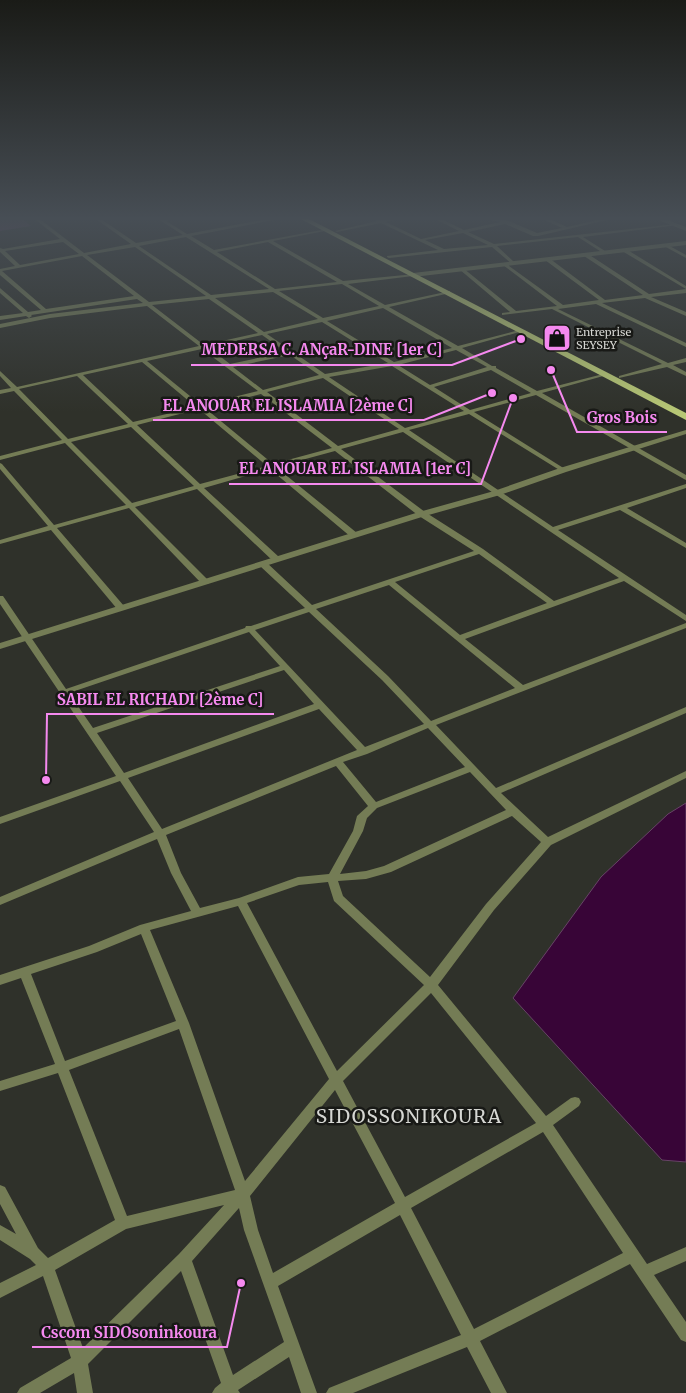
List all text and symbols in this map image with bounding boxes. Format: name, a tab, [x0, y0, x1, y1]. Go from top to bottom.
shop icon: Entreprise SEYSEY	[542, 323, 572, 353]
place label: Entreprise SEYSEY	[576, 325, 632, 352]
callout: MEDERSA C. ANçaR-DINE [1er C]	[191, 335, 452, 365]
text: MEDERSA C. ANçaR-DINE [1er C]	[202, 340, 442, 359]
callout: EL ANOUAR EL ISLAMIA [2ème C]	[153, 390, 424, 420]
text: EL ANOUAR EL ISLAMIA [2ème C]	[163, 396, 413, 415]
callout: Gros Bois	[577, 402, 667, 432]
text: Gros Bois	[587, 408, 657, 427]
callout: EL ANOUAR EL ISLAMIA [1er C]	[229, 454, 481, 484]
text: EL ANOUAR EL ISLAMIA [1er C]	[239, 459, 471, 478]
callout: SABIL EL RICHADI [2ème C]	[47, 684, 274, 714]
text: SABIL EL RICHADI [2ème C]	[57, 690, 263, 709]
district label: SIDOSSONIKOURA	[316, 1104, 502, 1128]
callout: Cscom SIDOsoninkoura	[32, 1317, 227, 1347]
text: Cscom SIDOsoninkoura	[41, 1323, 217, 1342]

